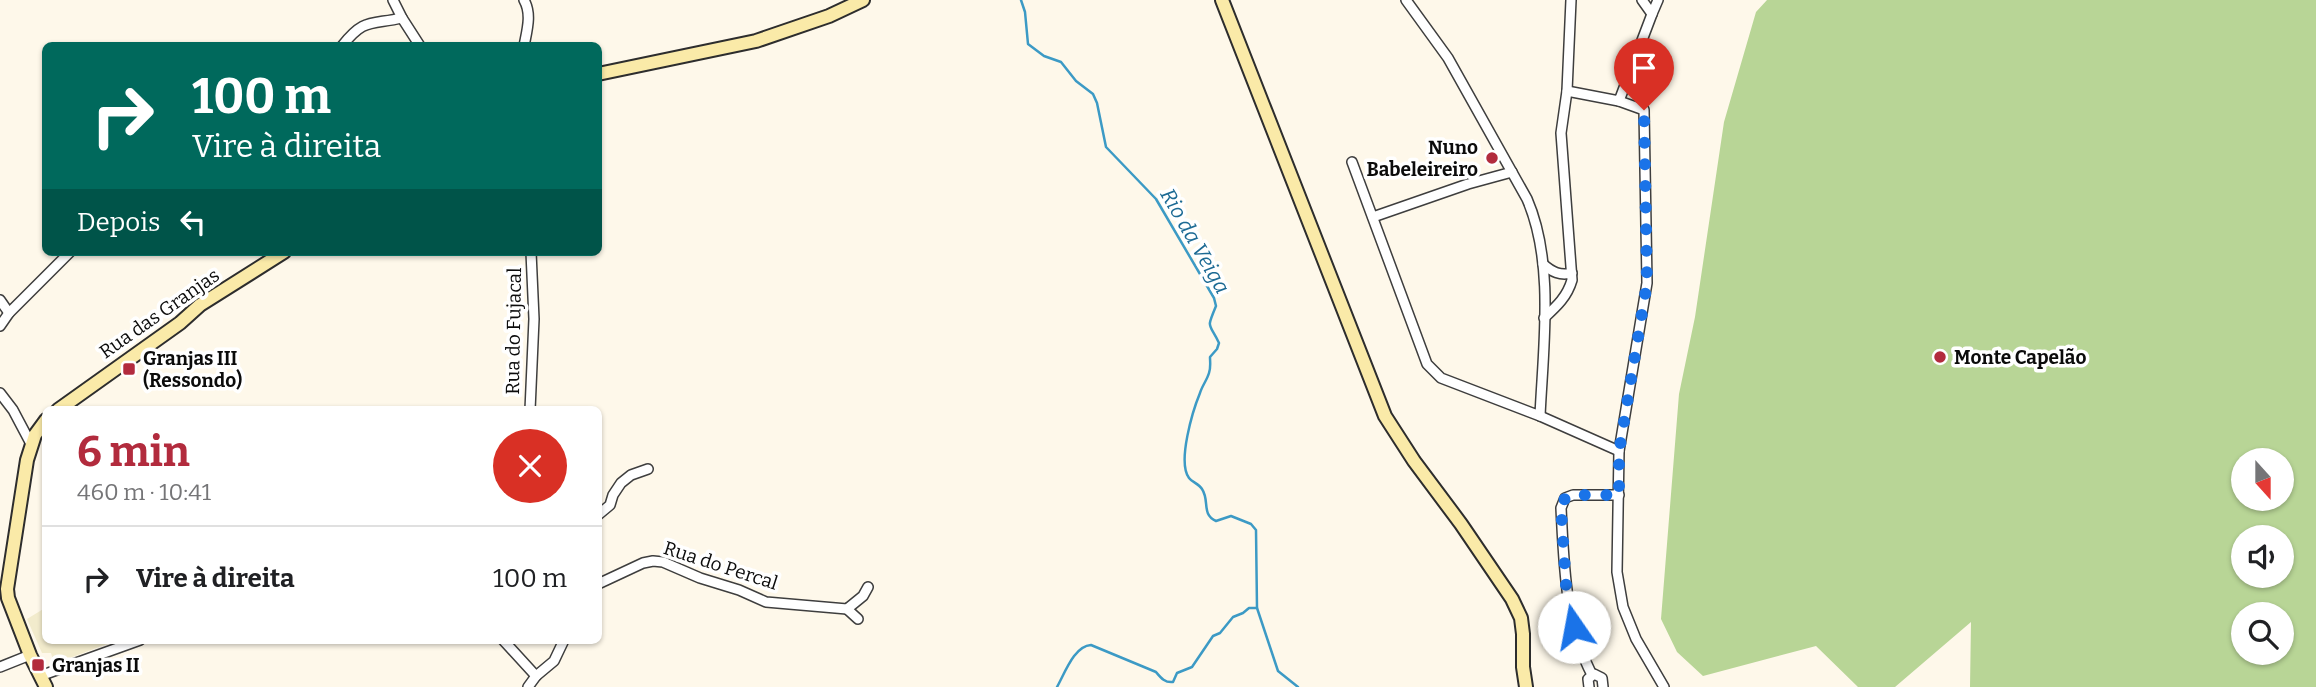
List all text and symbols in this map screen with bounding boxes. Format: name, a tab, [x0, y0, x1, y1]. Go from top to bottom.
pin	[1614, 38, 1674, 110]
icon: arrive	[1625, 49, 1663, 87]
text: 100 m	[192, 67, 331, 126]
icon: right	[77, 70, 168, 161]
text: Vire à direita	[192, 127, 381, 165]
place label: Nuno Babeleireiro	[1367, 136, 1478, 181]
marker: Nuno Babeleireiro	[1484, 150, 1500, 166]
water label: Rio da Veiga	[1154, 184, 1236, 298]
icon: left	[174, 203, 212, 241]
text: Depois	[77, 207, 160, 238]
street label: Rua das Granjas	[95, 263, 224, 363]
street label: Rua do Fujacal	[501, 267, 526, 395]
place label: Monte Capelão	[1954, 346, 2086, 369]
place label: Granjas III (Ressondo)	[143, 347, 242, 392]
marker: Monte Capelão	[1932, 349, 1948, 365]
marker: Granjas III (Ressondo)	[121, 361, 137, 377]
text: 6 min	[77, 427, 190, 477]
button: close	[493, 429, 567, 503]
north arrow	[2231, 448, 2294, 511]
map controls	[2231, 448, 2294, 665]
text: 460 m · 10:41	[77, 478, 211, 506]
button: sound	[2231, 525, 2294, 588]
street label: Rua do Percal	[661, 536, 781, 595]
icon: right	[77, 560, 115, 598]
text: Vire à direita	[136, 563, 295, 594]
text: 100 m	[493, 563, 567, 594]
position arrow	[1537, 590, 1611, 664]
button: search	[2231, 602, 2294, 665]
place label: Granjas II	[52, 654, 140, 677]
marker: Granjas II	[30, 657, 46, 673]

